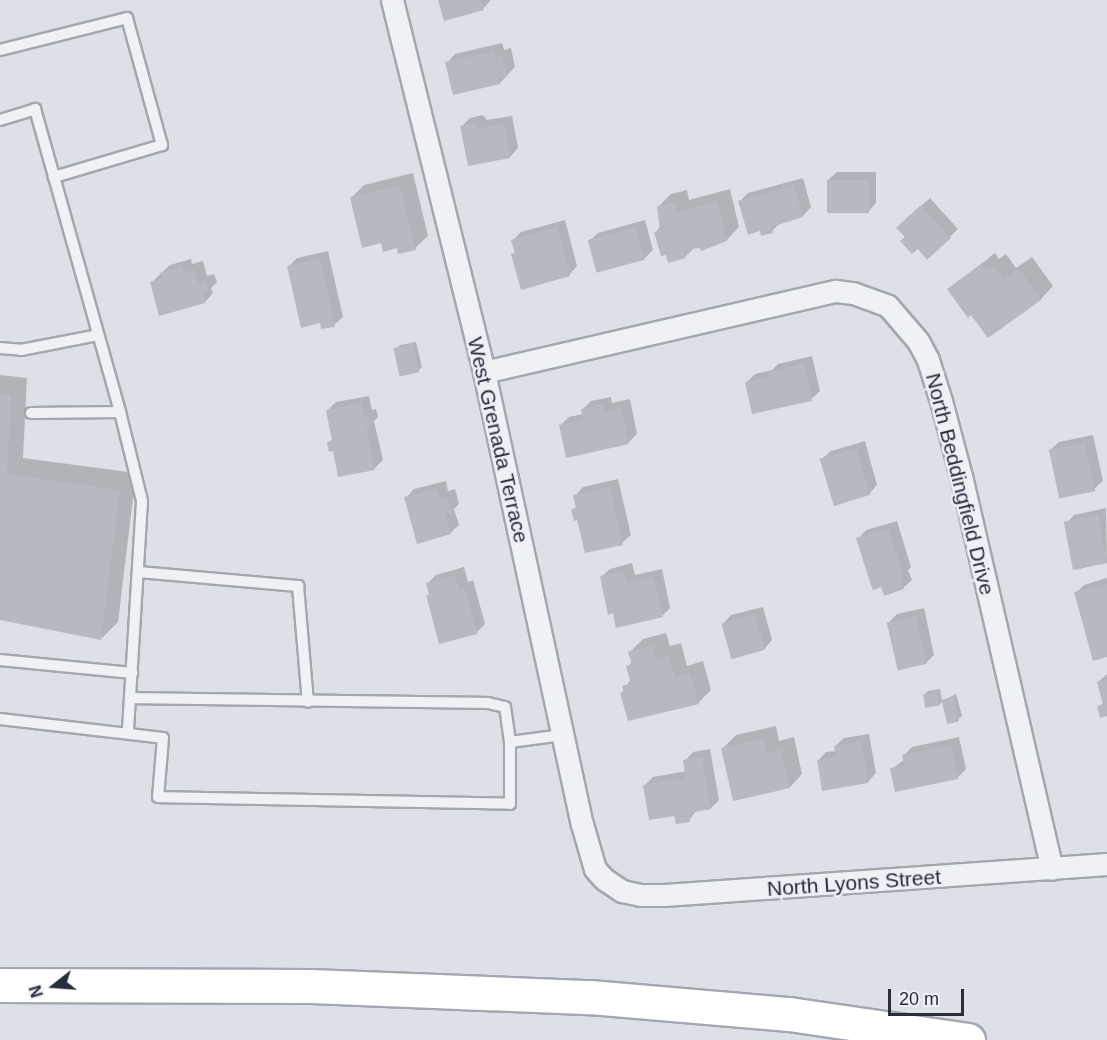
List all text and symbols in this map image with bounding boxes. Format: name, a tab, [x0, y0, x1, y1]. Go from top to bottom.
street label: West Grenada Terrace	[462, 334, 534, 546]
street label: North Beddingfield Drive	[920, 371, 1000, 597]
street label: North Lyons Street	[766, 864, 942, 902]
north arrow	[24, 956, 84, 1016]
scale bar	[891, 977, 968, 1015]
text: N	[26, 983, 46, 999]
text: 20 m	[899, 989, 939, 1009]

